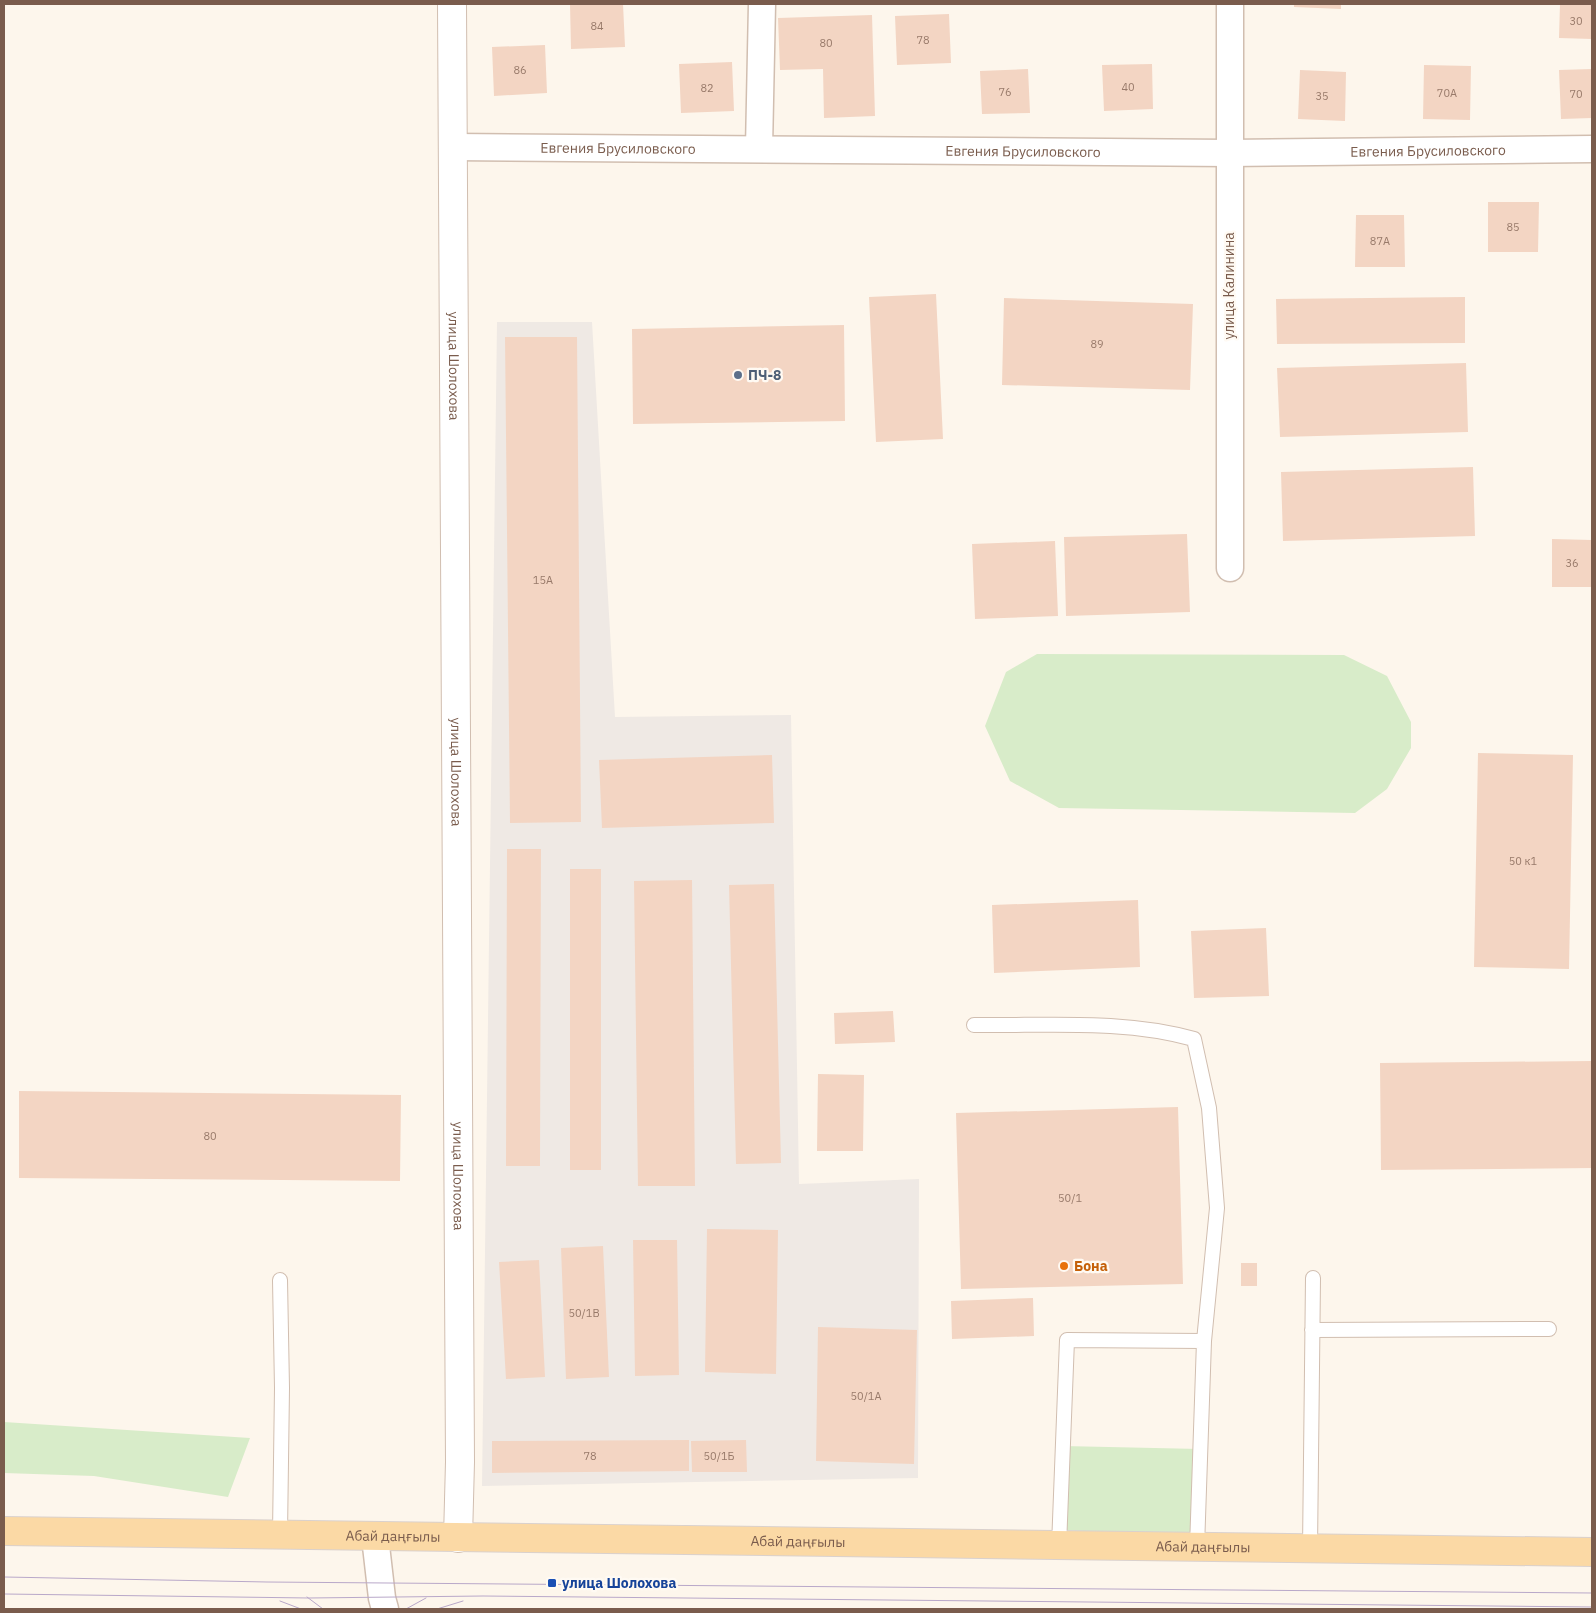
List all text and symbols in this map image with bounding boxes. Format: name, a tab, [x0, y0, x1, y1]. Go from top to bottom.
house number: 30	[1569, 14, 1583, 28]
house number: 84	[590, 19, 604, 33]
house number: 78	[916, 33, 930, 47]
house number: 80	[819, 36, 833, 50]
house number: 86	[513, 63, 527, 77]
house number: 40	[1121, 80, 1135, 94]
house number: 82	[700, 81, 714, 95]
house number: 76	[998, 85, 1012, 99]
house number: 70А	[1437, 86, 1457, 100]
house number: 70	[1569, 87, 1583, 101]
house number: 35	[1315, 89, 1329, 103]
street label: Евгения Брусиловского	[540, 139, 696, 158]
street label: Евгения Брусиловского	[1350, 141, 1506, 161]
street label: Евгения Брусиловского	[945, 142, 1101, 161]
house number: 85	[1506, 220, 1520, 234]
street label: улица Калинина	[1220, 232, 1238, 340]
house number: 87А	[1370, 234, 1390, 248]
street label: улица Шолохова	[445, 311, 463, 421]
house number: 89	[1090, 337, 1104, 351]
place label: ПЧ-8	[748, 366, 781, 384]
marker: ПЧ-8	[732, 369, 744, 381]
house number: 36	[1565, 556, 1579, 570]
house number: 15А	[533, 573, 553, 587]
street label: улица Шолохова	[447, 717, 466, 827]
house number: 50 к1	[1509, 854, 1538, 868]
street label: улица Шолохова	[449, 1121, 468, 1231]
house number: 80	[203, 1129, 217, 1143]
house number: 50/1	[1058, 1191, 1082, 1205]
place label: Бона	[1074, 1257, 1108, 1275]
marker: Бона	[1058, 1260, 1070, 1272]
house number: 50/1В	[568, 1306, 600, 1320]
house number: 50/1А	[850, 1389, 882, 1403]
house number: 78	[583, 1449, 597, 1463]
house number: 50/1Б	[703, 1449, 735, 1463]
street label: Абай даңғылы	[345, 1527, 441, 1546]
street label: Абай даңғылы	[750, 1532, 845, 1551]
street label: Абай даңғылы	[1155, 1537, 1250, 1556]
place label: улица Шолохова	[562, 1574, 676, 1592]
marker: улица Шолохова	[546, 1577, 558, 1589]

